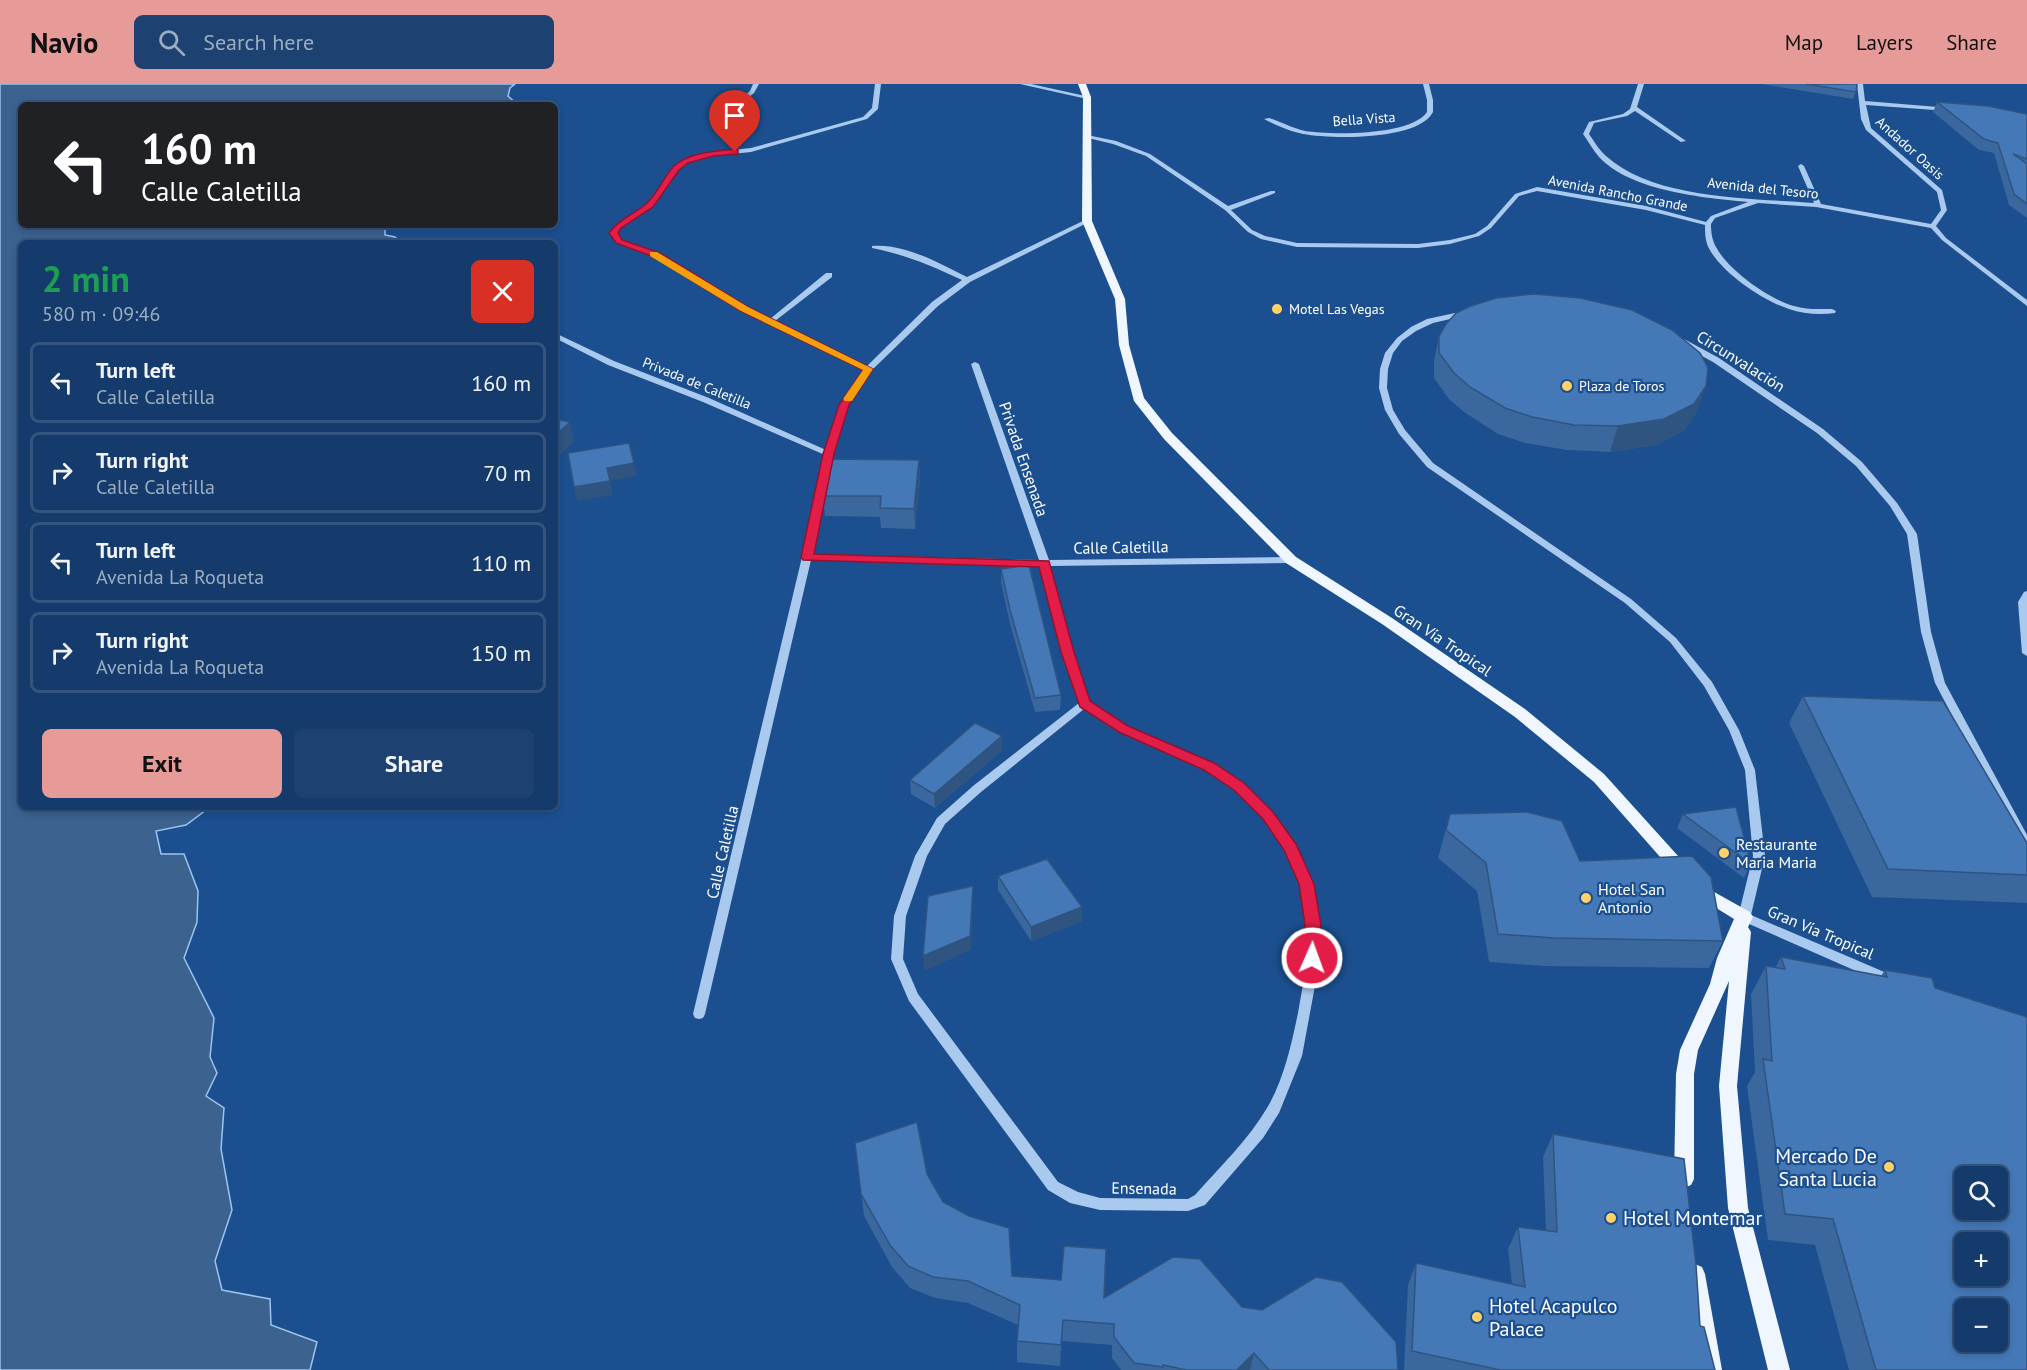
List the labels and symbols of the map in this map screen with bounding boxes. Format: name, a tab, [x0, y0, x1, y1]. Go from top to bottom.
pin	[709, 90, 760, 152]
street label: Bella Vista	[1332, 108, 1396, 130]
street label: Andador Oasis	[1872, 113, 1948, 184]
street label: Avenida Rancho Grande	[1547, 171, 1689, 215]
street label: Avenida del Tesoro	[1706, 173, 1820, 203]
place label: Motel Las Vegas	[1289, 300, 1385, 318]
marker: Motel Las Vegas	[1270, 302, 1284, 316]
street label: Circunvalación	[1693, 326, 1789, 396]
street label: Privada de Caletilla	[640, 353, 754, 413]
place label: Plaza de Toros	[1579, 377, 1664, 395]
marker: Plaza de Toros	[1560, 379, 1574, 393]
street label: Privada Ensenada	[995, 399, 1053, 519]
street label: Calle Caletilla	[1073, 536, 1169, 558]
street label: Gran Vía Tropical	[1390, 600, 1496, 680]
street label: Calle Caletilla	[702, 803, 742, 901]
place label: Restaurante Maria Maria	[1736, 834, 1817, 872]
marker: Restaurante Maria Maria	[1717, 846, 1731, 860]
place label: Hotel San Antonio	[1598, 879, 1665, 917]
marker: Hotel San Antonio	[1579, 891, 1593, 905]
street label: Gran Vía Tropical	[1765, 901, 1878, 964]
position arrow	[1280, 926, 1344, 990]
place label: Mercado De Santa Lucia	[1775, 1143, 1877, 1192]
marker: Mercado De Santa Lucia	[1882, 1160, 1896, 1174]
street label: Ensenada	[1111, 1177, 1177, 1199]
place label: Hotel Montemar	[1623, 1205, 1762, 1231]
marker: Hotel Montemar	[1604, 1211, 1618, 1225]
place label: Hotel Acapulco Palace	[1489, 1293, 1618, 1342]
marker: Hotel Acapulco Palace	[1470, 1310, 1484, 1324]

